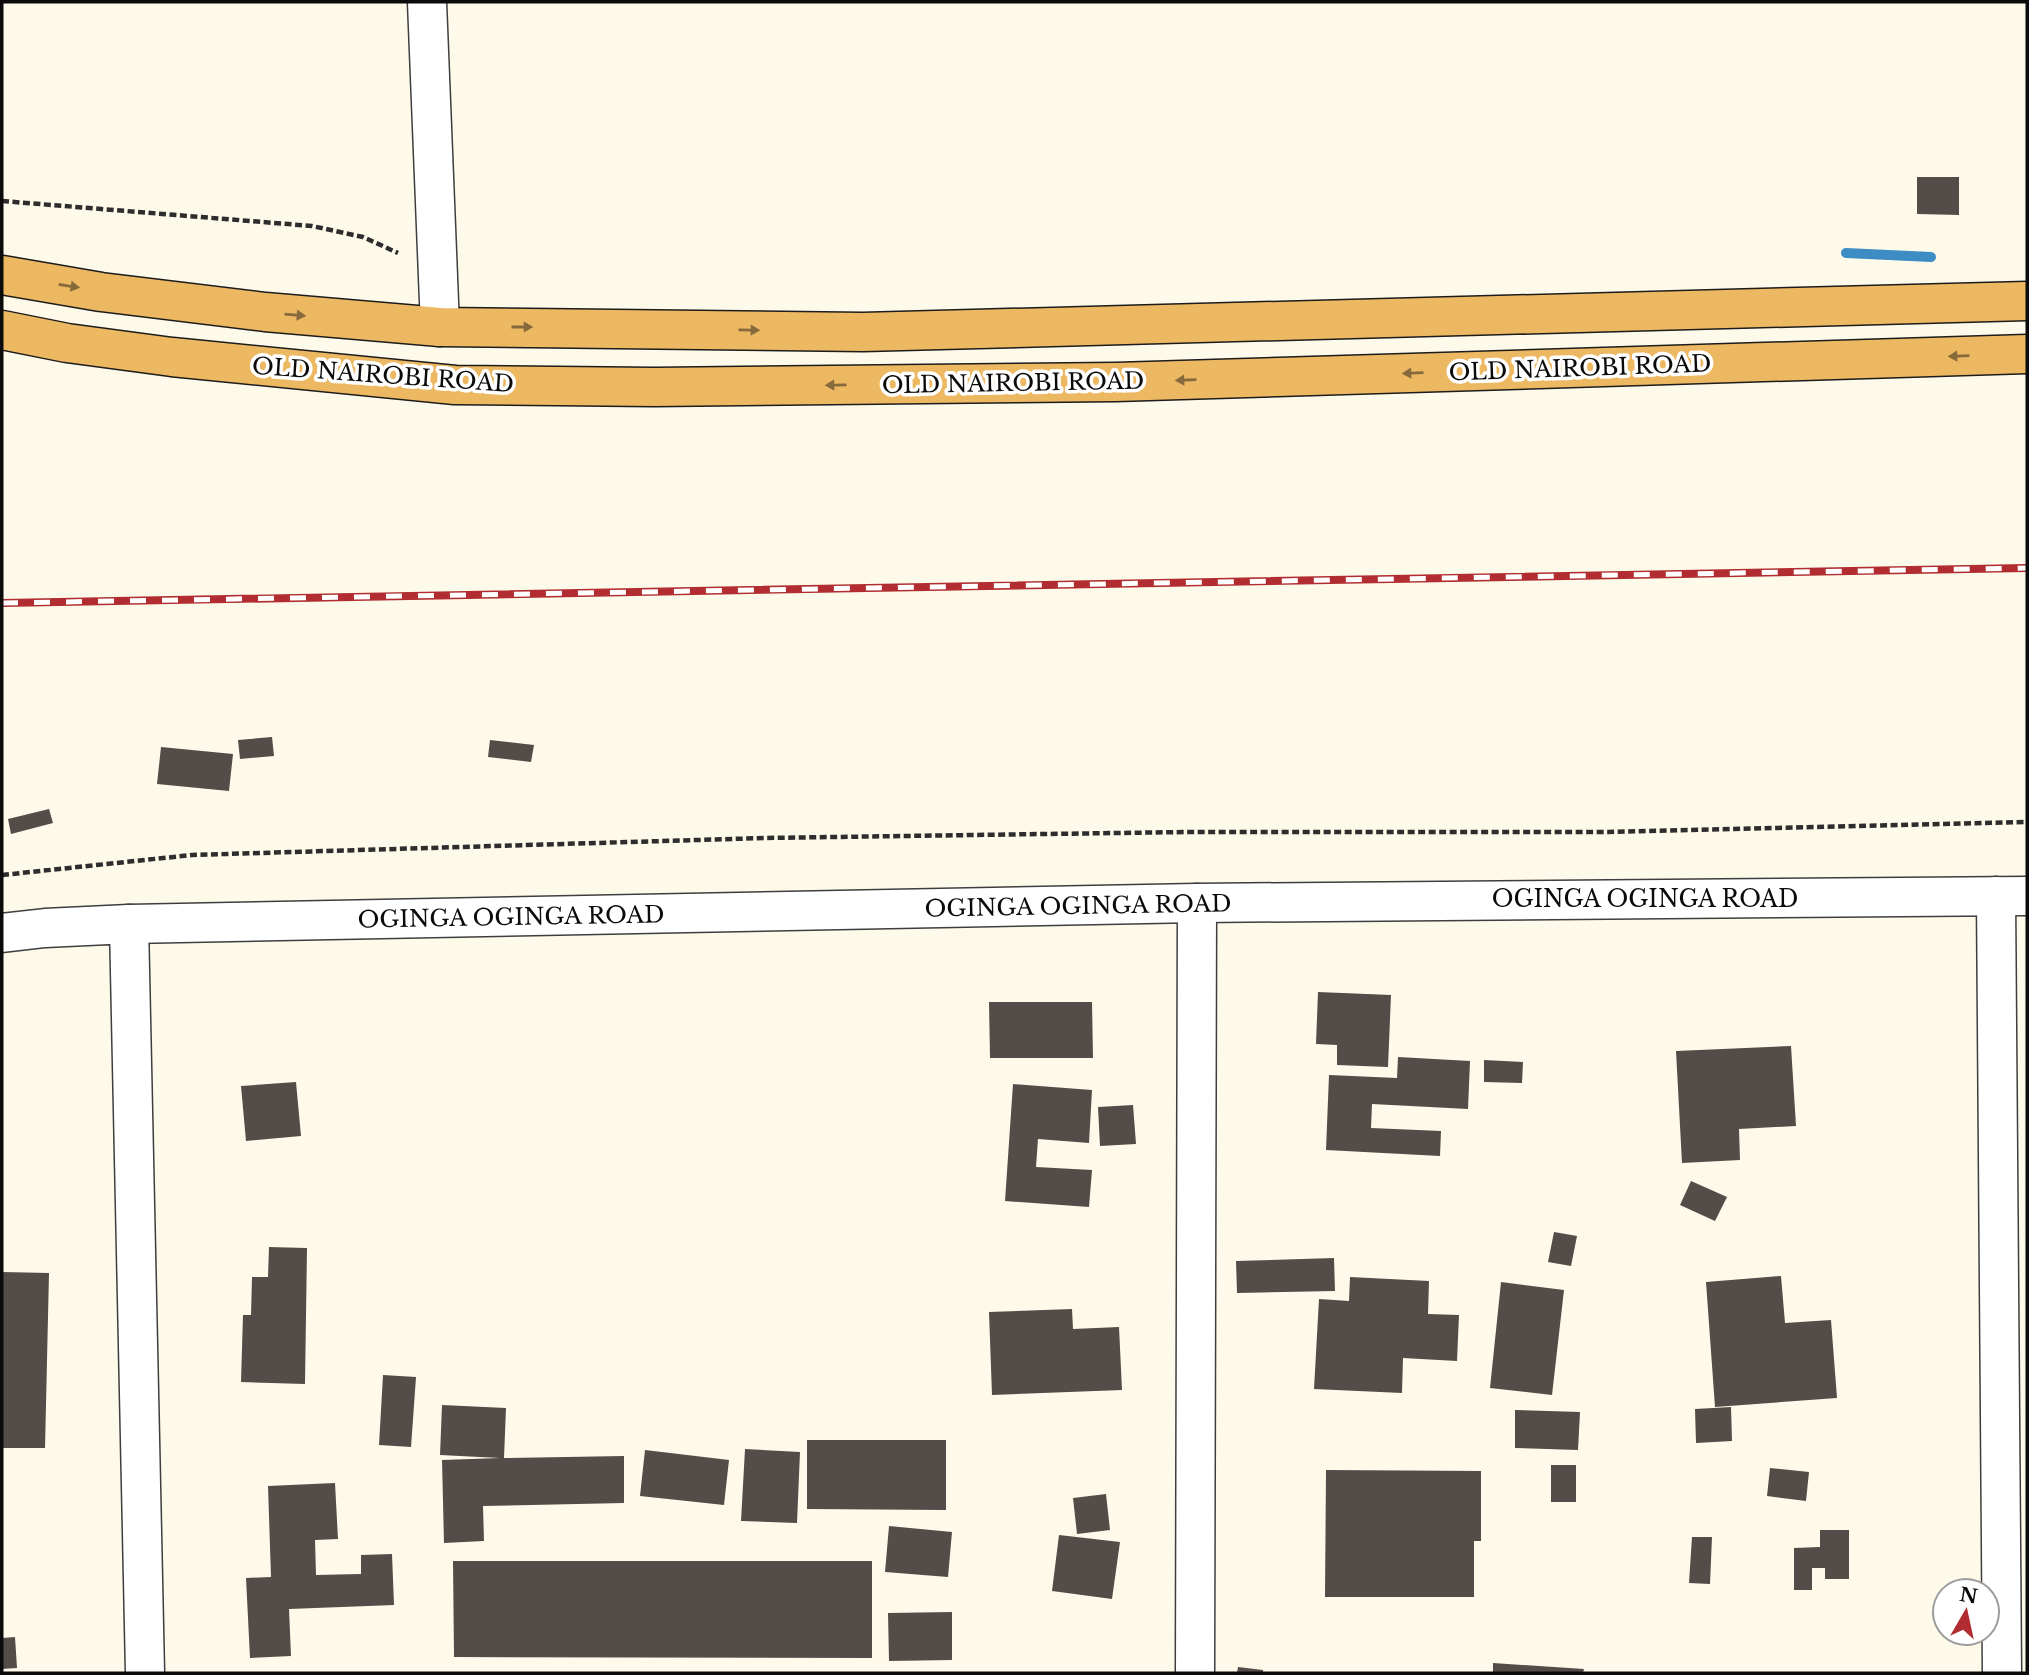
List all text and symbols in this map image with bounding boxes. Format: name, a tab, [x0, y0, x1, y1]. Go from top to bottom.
one-way arrow	[58, 281, 80, 292]
one-way arrow	[284, 309, 306, 320]
one-way arrow	[511, 321, 533, 333]
one-way arrow	[738, 324, 760, 336]
street label: OLD NAIROBI ROAD	[1448, 349, 1712, 387]
one-way arrow	[1948, 350, 1970, 362]
street label: OLD NAIROBI ROAD	[251, 352, 515, 398]
street label: OLD NAIROBI ROAD	[882, 367, 1144, 399]
one-way arrow	[1402, 368, 1424, 379]
one-way arrow	[1175, 374, 1197, 386]
one-way arrow	[825, 379, 847, 391]
street label: OGINGA OGINGA ROAD	[1492, 885, 1798, 913]
street label: OGINGA OGINGA ROAD	[924, 889, 1232, 923]
street label: OGINGA OGINGA ROAD	[357, 900, 665, 934]
north arrow	[1931, 1577, 2001, 1647]
text: N	[1958, 1583, 1979, 1608]

